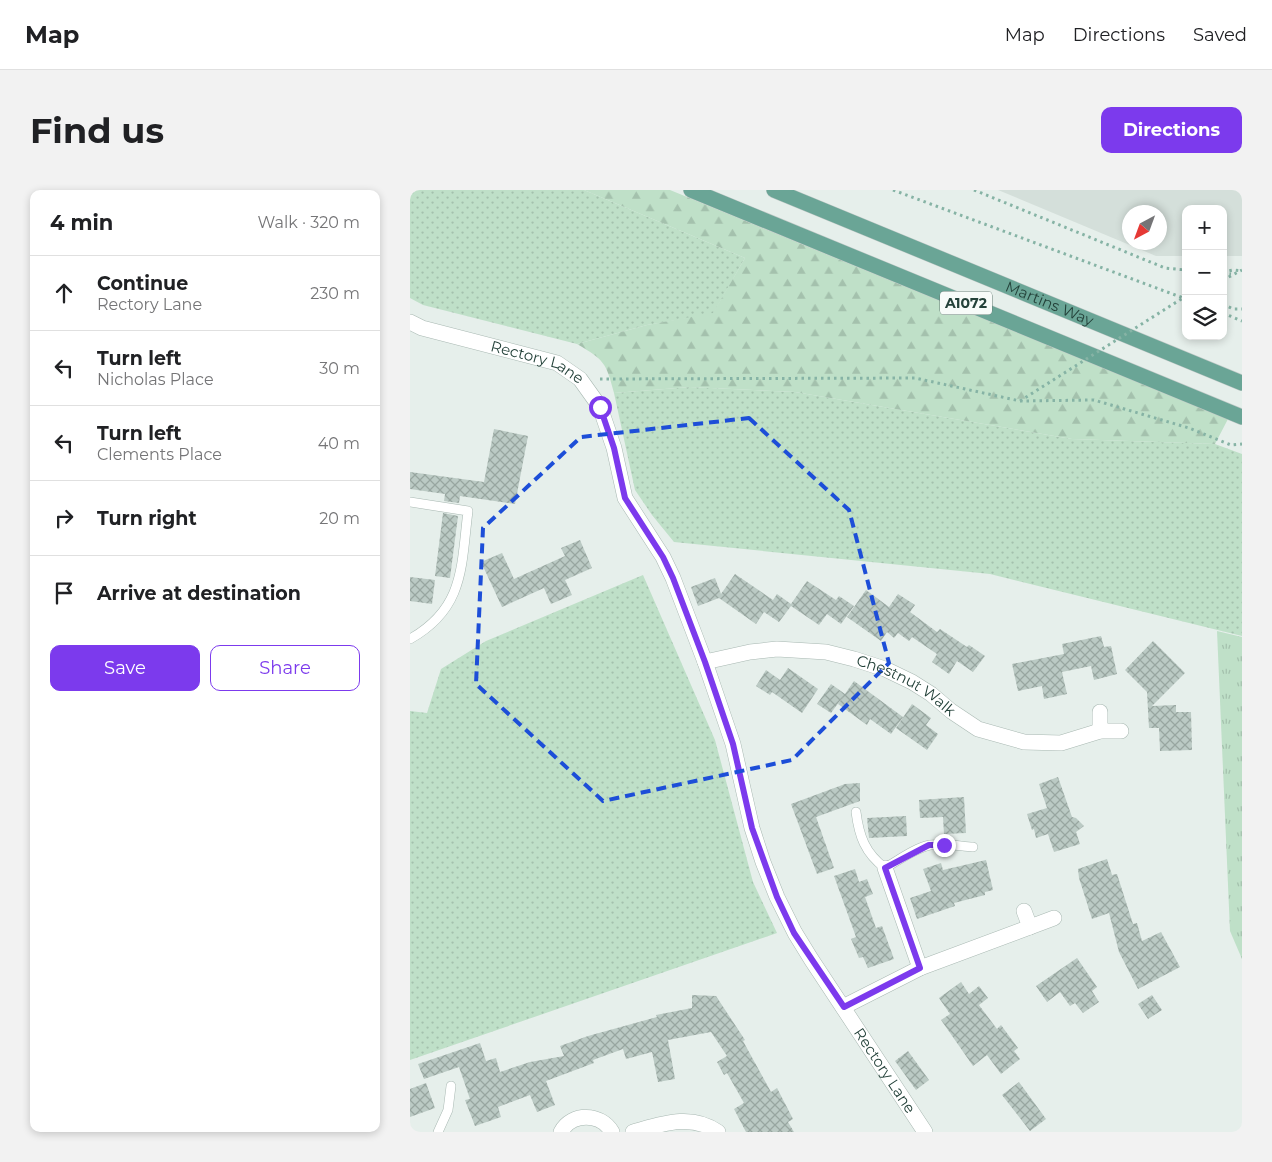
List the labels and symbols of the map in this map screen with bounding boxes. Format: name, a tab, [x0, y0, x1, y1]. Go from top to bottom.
north arrow	[1122, 205, 1167, 250]
street label: Martins Way	[1003, 277, 1097, 330]
road number: A1072	[940, 292, 992, 315]
street label: Rectory Lane	[489, 336, 588, 388]
route start	[589, 396, 612, 419]
street label: Chestnut Walk	[854, 650, 960, 720]
route end	[933, 834, 956, 857]
street label: Rectory Lane	[850, 1024, 920, 1117]

